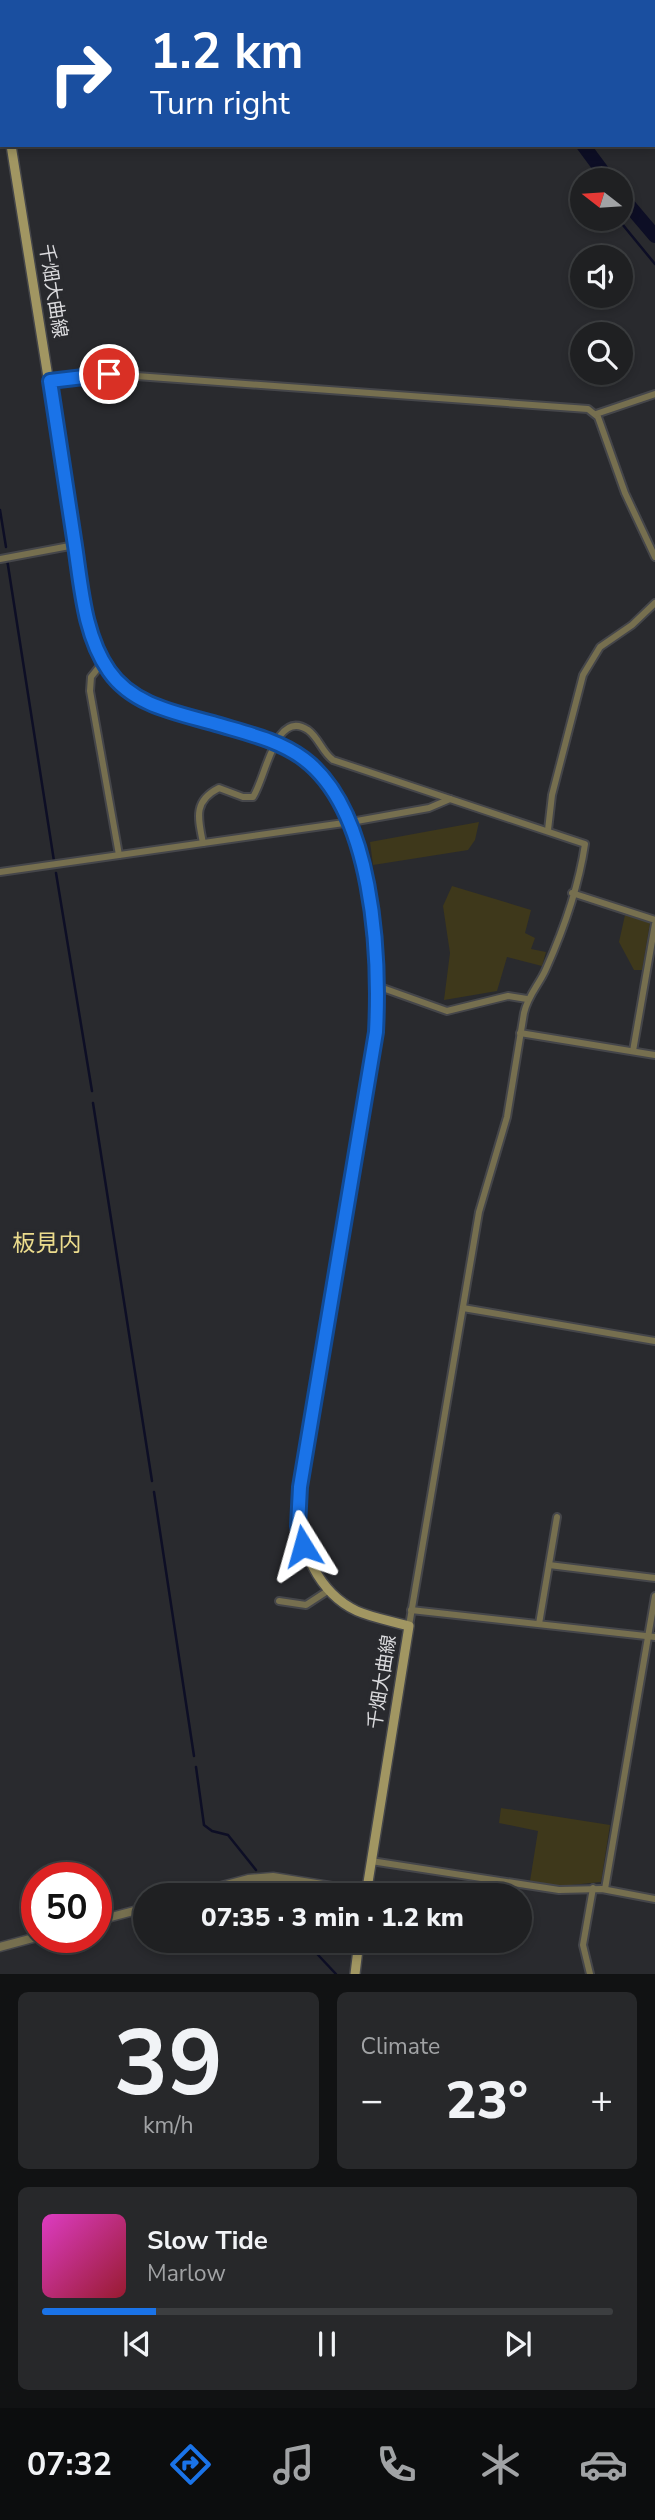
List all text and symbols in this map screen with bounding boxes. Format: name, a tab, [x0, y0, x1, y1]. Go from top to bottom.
text: 1.2 km	[150, 18, 303, 85]
icon: right	[35, 28, 126, 119]
text: Turn right	[150, 82, 290, 125]
north arrow	[570, 168, 634, 231]
map controls	[570, 168, 633, 385]
street label: 千畑大曲線	[33, 242, 73, 340]
button: sound	[570, 245, 633, 308]
button: search	[570, 322, 633, 385]
pin	[79, 344, 139, 404]
icon: arrive	[90, 355, 128, 393]
district label: 板見内	[13, 1228, 82, 1259]
position arrow	[266, 1509, 340, 1583]
street label: 千畑大曲線	[362, 1633, 402, 1731]
speed limit sign: 50	[21, 1862, 112, 1953]
text: 07:35 · 3 min · 1.2 km	[201, 1900, 464, 1935]
text: 39	[114, 2002, 223, 2126]
text: Climate	[361, 2031, 440, 2062]
text: 23°	[446, 2065, 528, 2136]
text: −	[361, 2075, 383, 2126]
text: +	[590, 2075, 613, 2126]
text: km/h	[143, 2110, 194, 2141]
text: Slow Tide	[147, 2223, 268, 2258]
text: Marlow	[147, 2258, 226, 2289]
icon: previous	[118, 2325, 156, 2363]
icon: pause	[308, 2325, 346, 2363]
icon: next	[499, 2325, 537, 2363]
icon: directions	[166, 2440, 215, 2489]
icon: music	[269, 2440, 318, 2489]
icon: phone	[372, 2440, 421, 2489]
icon: climate	[476, 2440, 525, 2489]
icon: car	[579, 2440, 628, 2489]
text: 07:32	[27, 2443, 112, 2486]

